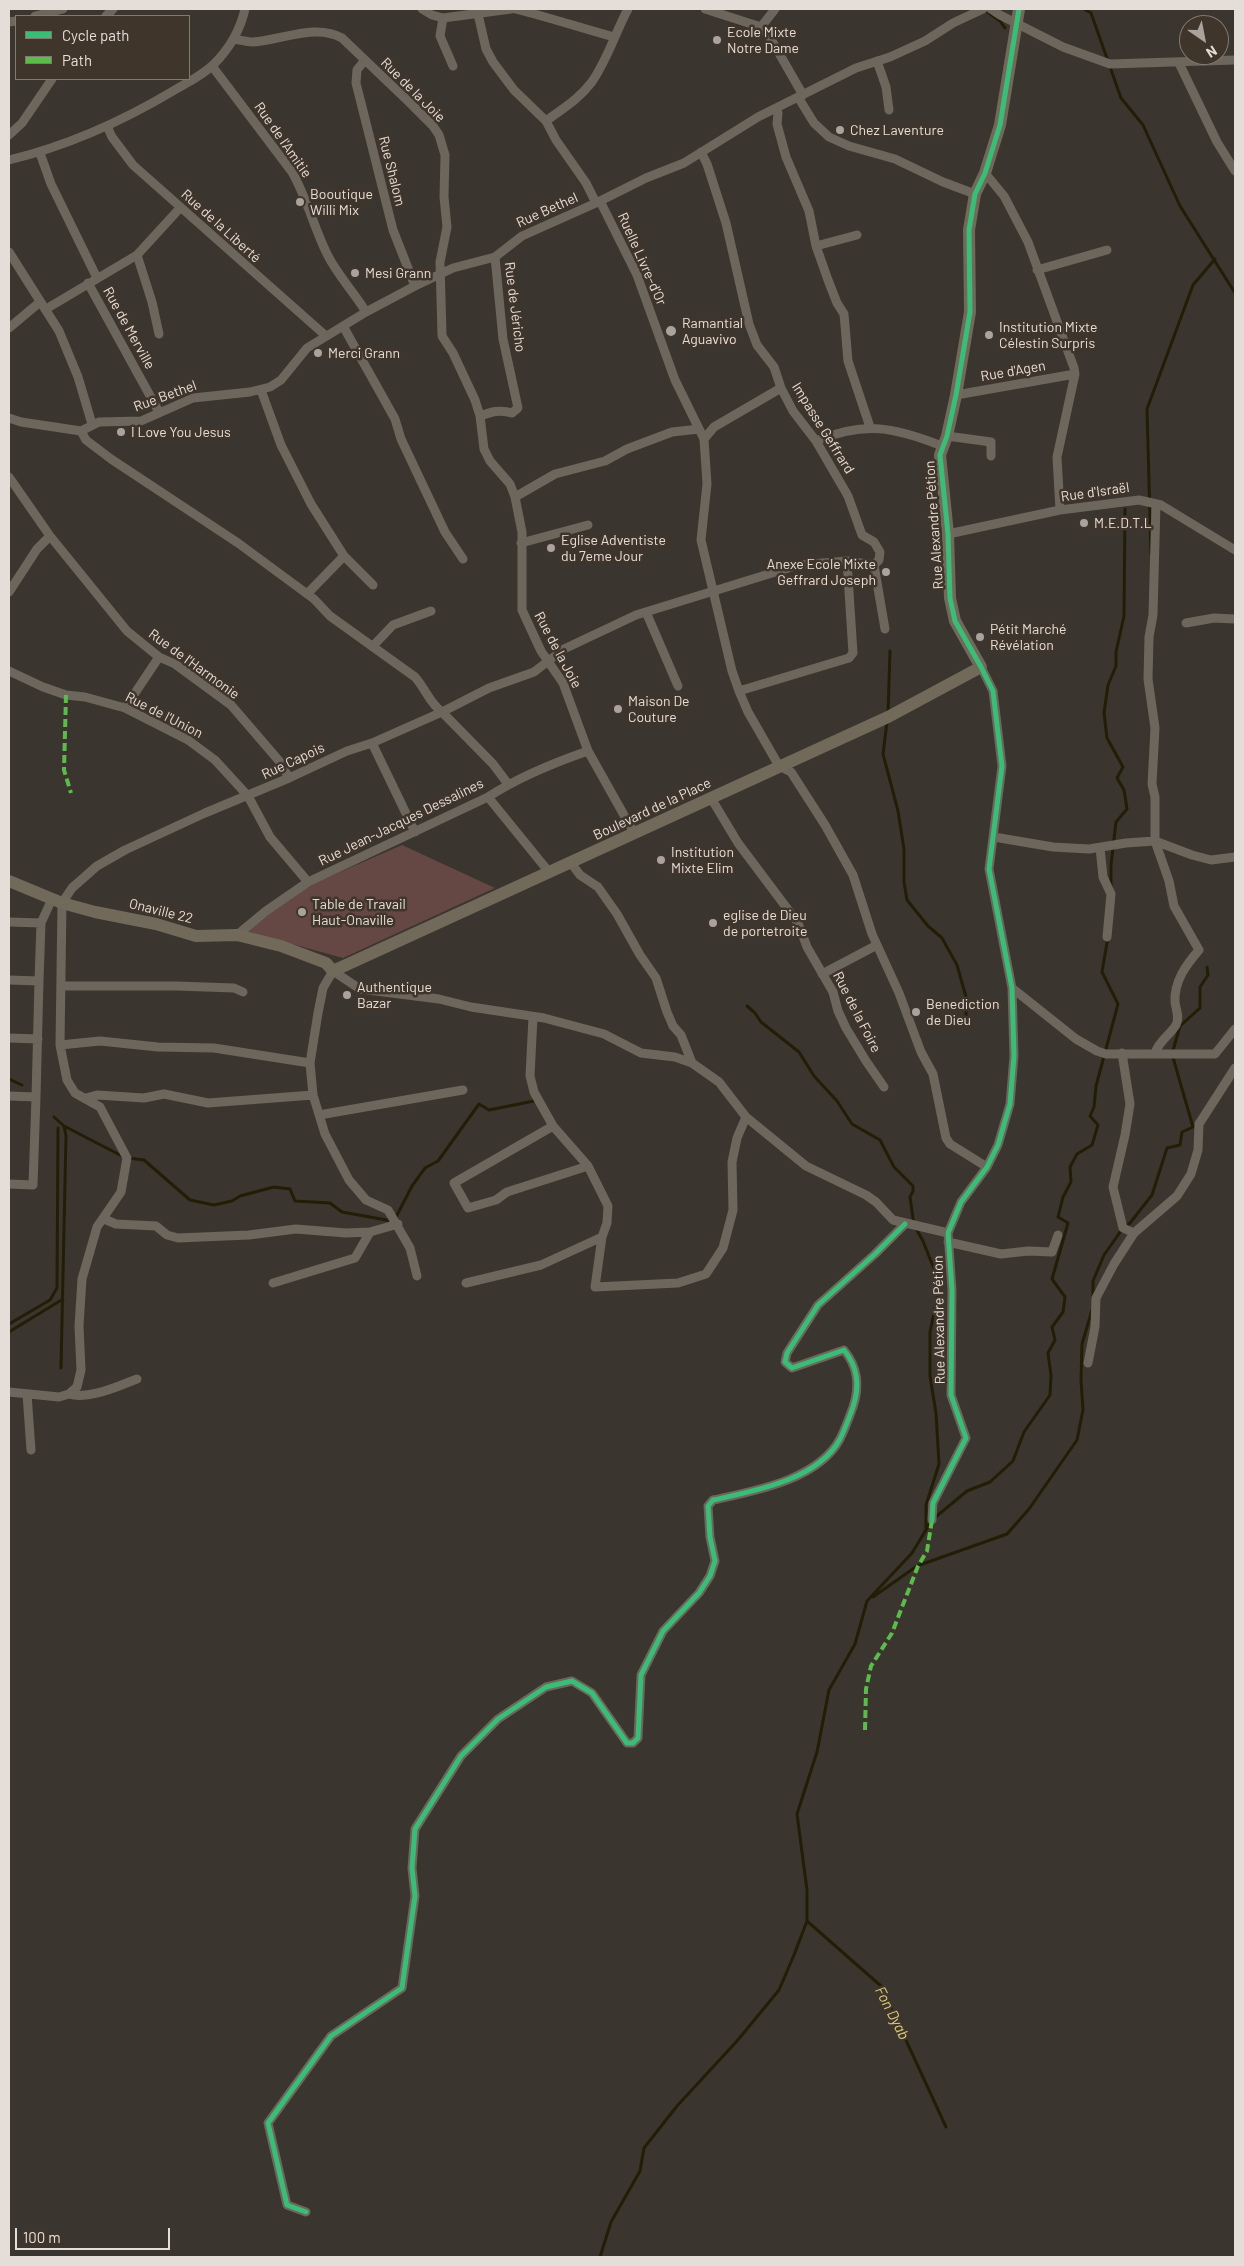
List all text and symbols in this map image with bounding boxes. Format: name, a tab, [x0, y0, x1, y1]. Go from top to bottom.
legend	[15, 15, 190, 80]
north arrow	[1179, 15, 1229, 65]
place label: Ecole Mixte Notre Dame	[727, 24, 799, 56]
text: Cycle path	[62, 26, 129, 44]
marker: Ecole Mixte Notre Dame	[711, 34, 723, 46]
text: N	[1203, 42, 1220, 62]
text: Path	[62, 51, 92, 69]
street label: Rue de la Joie	[377, 54, 449, 126]
street label: Rue de l'Amitie	[251, 99, 315, 181]
place label: Chez Laventure	[850, 122, 944, 138]
marker: Chez Laventure	[834, 124, 846, 136]
street label: Rue Shalom	[375, 134, 409, 208]
street label: Rue de la Liberté	[178, 186, 264, 266]
place label: Booutique Willi Mix	[310, 186, 373, 218]
street label: Rue Bethel	[514, 189, 580, 231]
marker: Booutique Willi Mix	[294, 196, 306, 208]
street label: Ruelle Livre-d'Or	[614, 210, 670, 308]
street label: Rue de Jéricho	[501, 261, 529, 353]
place label: Mesi Grann	[365, 265, 431, 281]
marker: Mesi Grann	[349, 267, 361, 279]
street label: Rue de Merville	[100, 284, 158, 372]
place label: Ramantial Aguavivo	[682, 315, 743, 348]
place label: Institution Mixte Célestin Surpris	[999, 319, 1097, 352]
marker: Ramantial Aguavivo	[664, 324, 678, 338]
marker: Institution Mixte Célestin Surpris	[983, 329, 995, 341]
place label: Merci Grann	[328, 345, 400, 361]
marker: Merci Grann	[312, 347, 324, 359]
street label: Rue d'Agen	[979, 357, 1047, 385]
street label: Rue Bethel	[131, 377, 199, 415]
street label: Impasse Geffrard	[788, 379, 858, 477]
place label: I Love You Jesus	[131, 424, 231, 440]
marker: I Love You Jesus	[115, 426, 127, 438]
street label: Rue Alexandre Pétion	[921, 460, 947, 590]
street label: Rue d'Israël	[1060, 479, 1130, 505]
place label: M.E.D.T.L	[1094, 515, 1152, 531]
marker: M.E.D.T.L	[1078, 517, 1090, 529]
place label: Eglise Adventiste du 7eme Jour	[561, 532, 666, 564]
marker: Eglise Adventiste du 7eme Jour	[545, 542, 557, 554]
place label: Anexe Ecole Mixte Geffrard Joseph	[767, 556, 876, 588]
marker: Anexe Ecole Mixte Geffrard Joseph	[880, 566, 892, 578]
street label: Rue de la Joie	[531, 609, 585, 691]
place label: Pétit Marché Révélation	[990, 621, 1066, 654]
street label: Rue de l'Harmonie	[145, 625, 243, 703]
marker: Pétit Marché Révélation	[974, 631, 986, 643]
street label: Rue de l'Union	[122, 688, 206, 742]
place label: Maison De Couture	[628, 693, 690, 726]
marker: Maison De Couture	[612, 703, 624, 715]
street label: Rue Capois	[259, 739, 327, 783]
street label: Boulevard de la Place	[590, 774, 714, 844]
street label: Rue Jean-Jacques Dessalines	[316, 775, 486, 869]
place label: Institution Mixte Elim	[671, 844, 734, 876]
marker: Institution Mixte Elim	[655, 854, 667, 866]
street label: Onaville 22	[127, 895, 195, 927]
place label: Table de Travail Haut-Onaville	[312, 896, 406, 929]
marker: Table de Travail Haut-Onaville	[296, 906, 308, 918]
place label: eglise de Dieu de portetroite	[723, 907, 807, 940]
marker: eglise de Dieu de portetroite	[707, 917, 719, 929]
street label: Rue de la Foire	[829, 969, 885, 1055]
place label: Authentique Bazar	[357, 979, 432, 1012]
marker: Authentique Bazar	[341, 989, 353, 1001]
place label: Benediction de Dieu	[926, 996, 999, 1028]
marker: Benediction de Dieu	[910, 1006, 922, 1018]
street label: Rue Alexandre Pétion	[929, 1255, 949, 1385]
water label: Fon Dyab	[871, 1983, 913, 2043]
scale bar	[18, 2218, 172, 2250]
text: 100 m	[23, 2228, 61, 2246]

